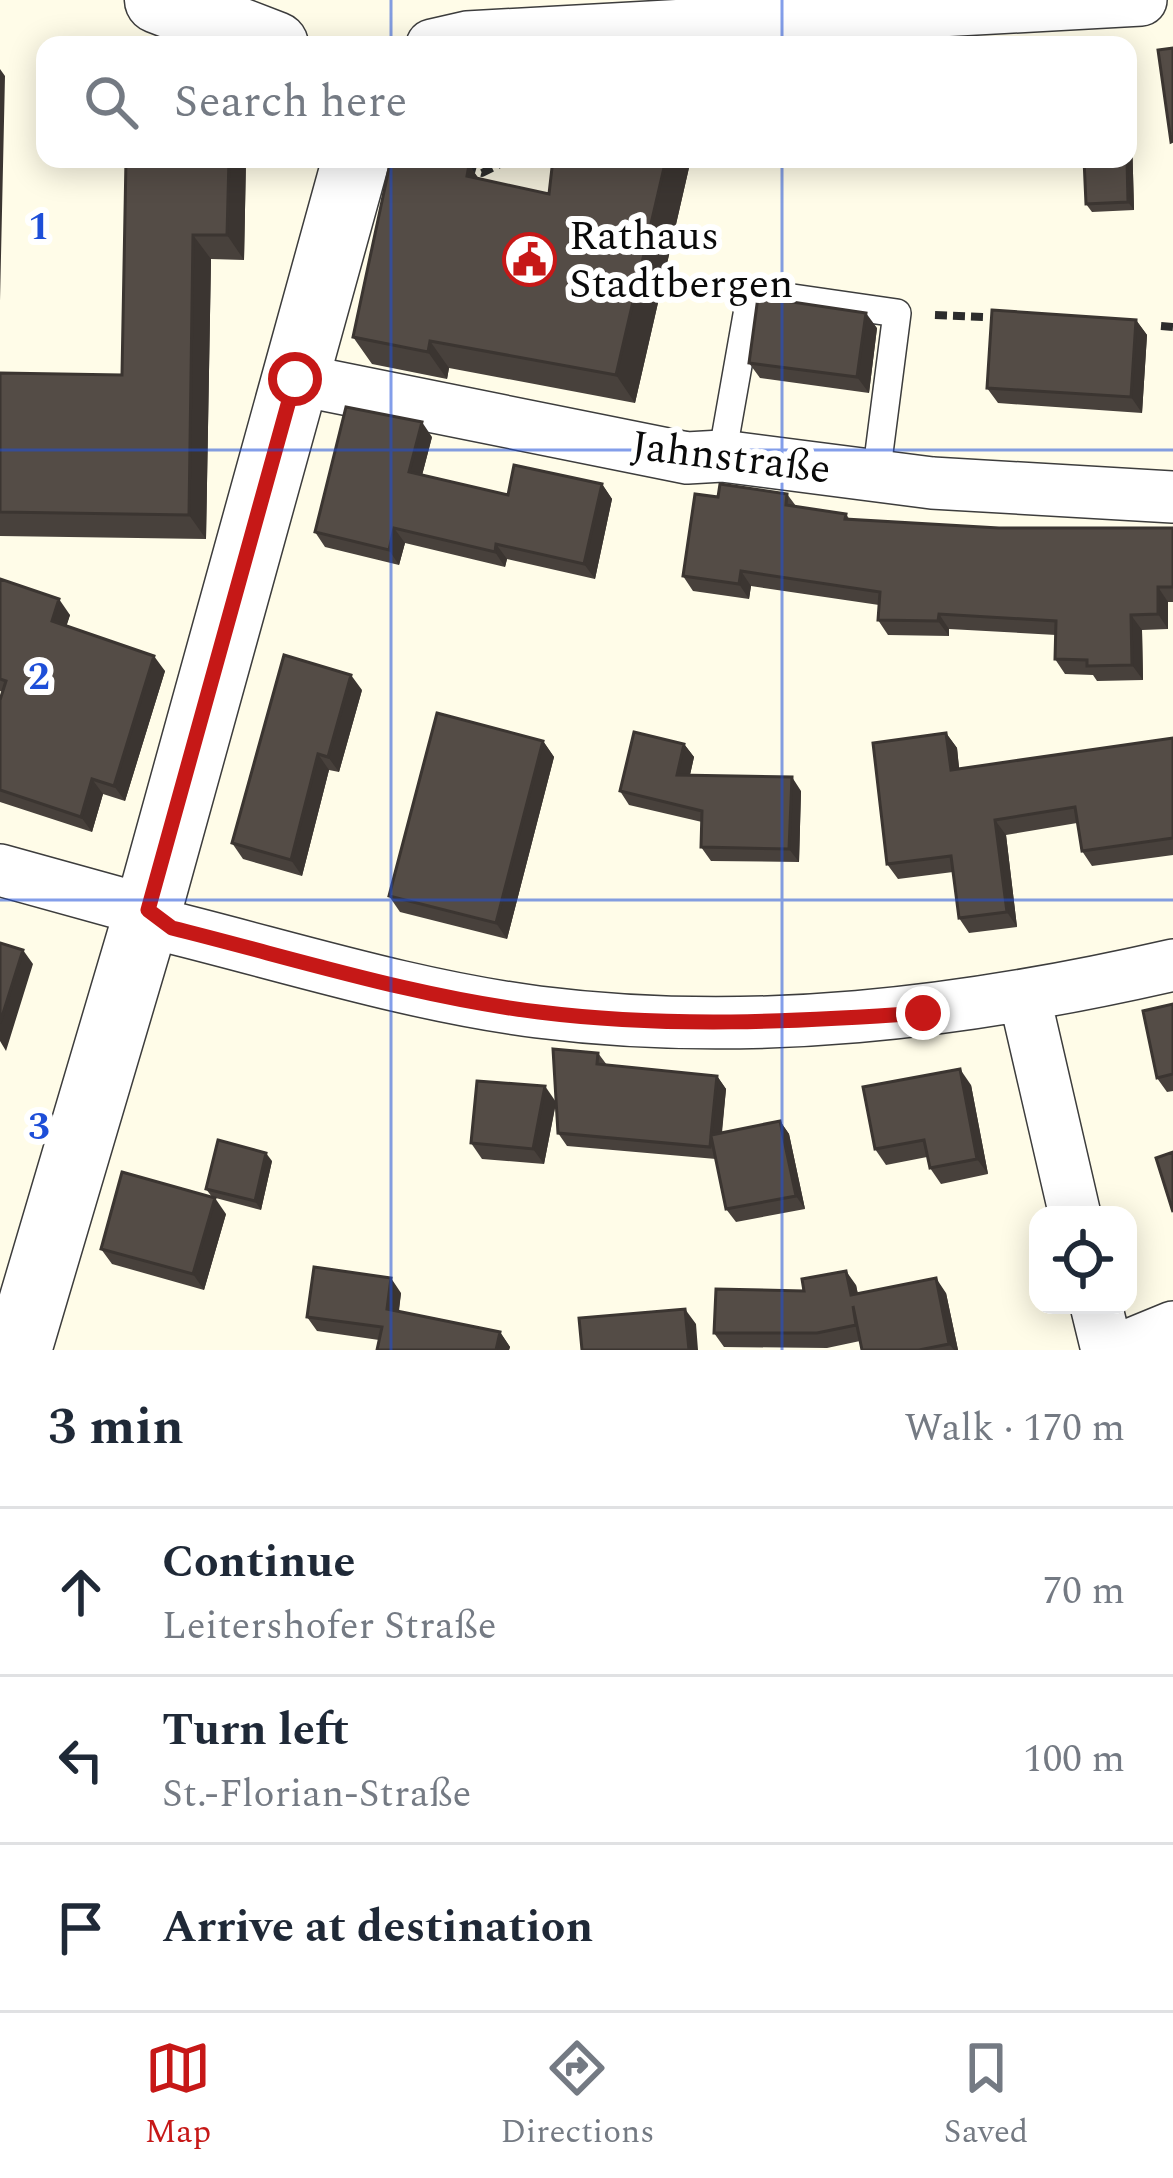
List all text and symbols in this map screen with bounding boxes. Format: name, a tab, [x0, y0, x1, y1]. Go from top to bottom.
search box	[36, 36, 1137, 168]
text: Search here	[174, 68, 407, 137]
icon: search	[78, 69, 144, 135]
text: 1	[28, 198, 50, 257]
place label: Rathaus Stadtbergen	[569, 205, 794, 316]
public building icon: Rathaus Stadtbergen	[502, 232, 558, 288]
route start	[268, 352, 322, 406]
street label: Jahnstraße	[628, 415, 834, 501]
text: 2	[28, 648, 50, 707]
route end	[896, 986, 950, 1040]
text: 3	[28, 1098, 50, 1157]
map controls	[1029, 1206, 1137, 1314]
button: locate	[1029, 1206, 1137, 1314]
text: 3 min	[48, 1389, 184, 1467]
text: Walk · 170 m	[904, 1399, 1125, 1458]
text: Continue	[162, 1528, 355, 1597]
icon: ahead	[48, 1559, 114, 1625]
text: 70 m	[1043, 1562, 1125, 1621]
text: Leitershofer Straße	[162, 1597, 497, 1656]
text: Turn left	[162, 1696, 349, 1765]
icon: left	[48, 1727, 114, 1793]
text: 100 m	[1023, 1730, 1125, 1789]
text: St.-Florian-Straße	[162, 1765, 471, 1824]
text: Arrive at destination	[162, 1893, 593, 1962]
icon: arrive	[48, 1895, 114, 1961]
tab: Map	[145, 2035, 211, 2157]
tab: Directions	[500, 2035, 654, 2157]
tab: Saved	[944, 2035, 1028, 2157]

